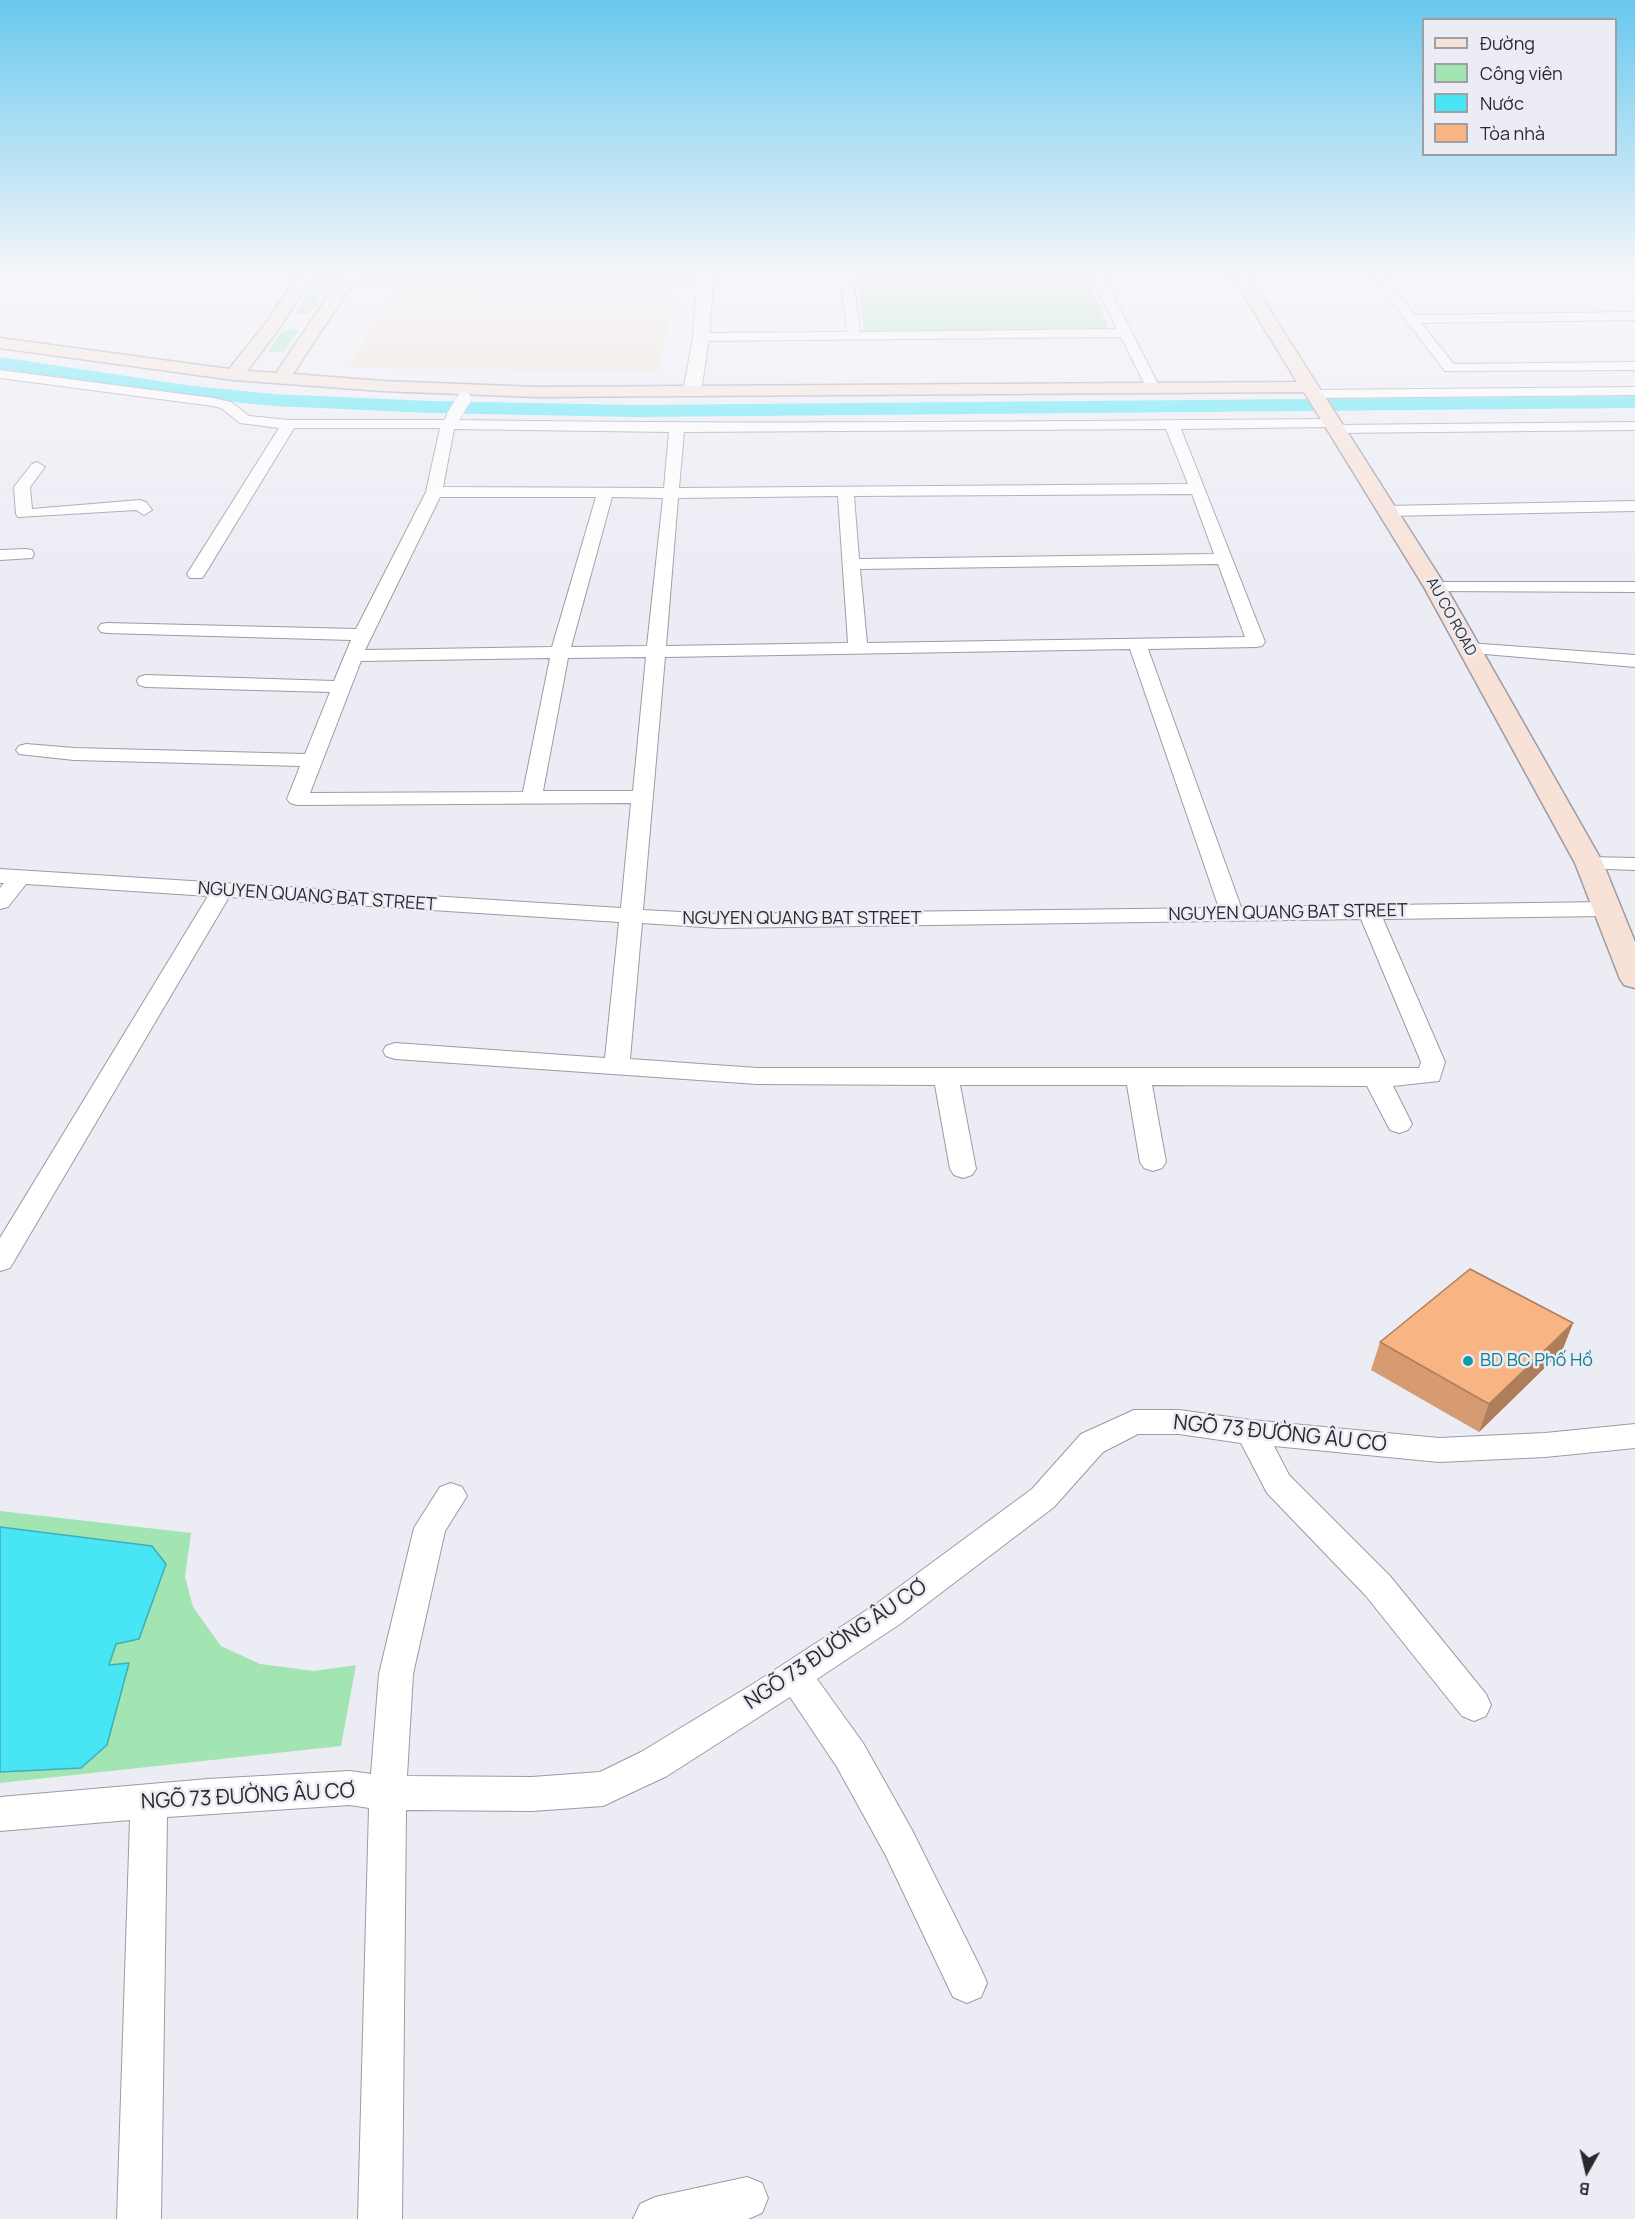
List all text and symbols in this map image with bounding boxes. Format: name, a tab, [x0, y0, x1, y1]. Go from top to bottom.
legend	[1422, 18, 1617, 156]
text: Đường	[1480, 31, 1535, 55]
text: Công viên	[1480, 61, 1563, 85]
text: Nước	[1480, 91, 1524, 115]
text: Tòa nhà	[1480, 121, 1545, 145]
street label: AU CO ROAD	[1422, 575, 1480, 659]
street label: NGUYEN QUANG BAT STREET	[197, 878, 437, 916]
street label: NGUYEN QUANG BAT STREET	[1168, 900, 1408, 926]
street label: NGUYEN QUANG BAT STREET	[682, 908, 922, 930]
place label: BD BC Phố Hồ	[1480, 1350, 1593, 1372]
marker: BD BC Phố Hồ	[1461, 1354, 1475, 1368]
street label: NGÕ 73 ĐƯỜNG ÂU CƠ	[1172, 1410, 1388, 1458]
street label: NGÕ 73 ĐƯỜNG ÂU CƠ	[740, 1575, 932, 1715]
street label: NGÕ 73 ĐƯỜNG ÂU CƠ	[140, 1779, 356, 1815]
north arrow	[1557, 2141, 1617, 2201]
text: B	[1578, 2177, 1591, 2200]

